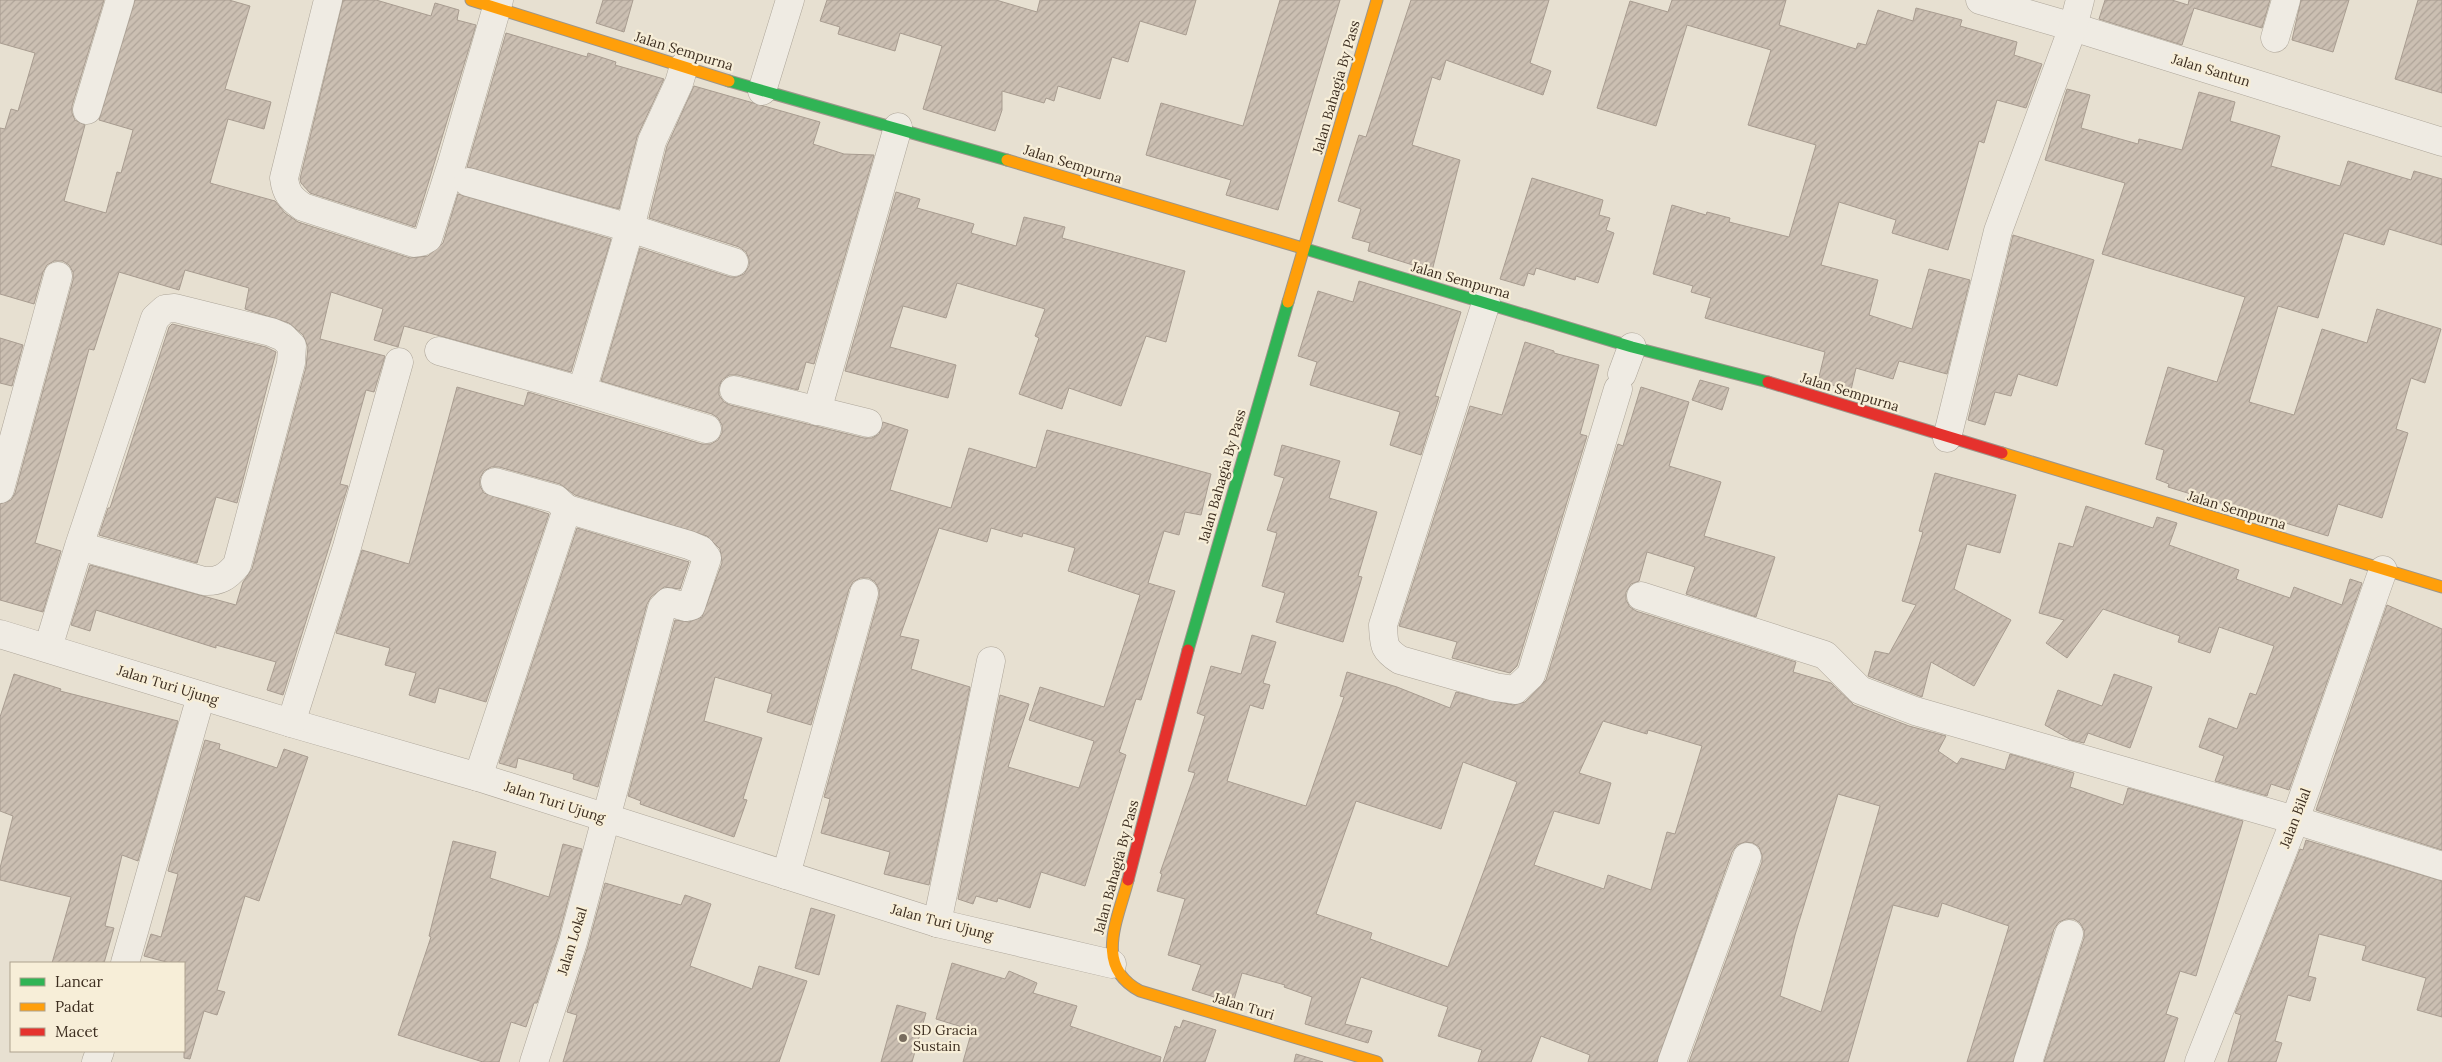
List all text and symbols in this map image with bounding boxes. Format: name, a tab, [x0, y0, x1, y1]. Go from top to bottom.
street label: Jalan Bahagia By Pass	[1308, 18, 1364, 157]
street label: Jalan Sempurna	[632, 27, 735, 75]
street label: Jalan Santun	[2169, 49, 2253, 91]
street label: Jalan Sempurna	[1021, 140, 1124, 188]
street label: Jalan Sempurna	[1409, 257, 1513, 303]
street label: Jalan Sempurna	[1798, 368, 1901, 416]
street label: Jalan Bahagia By Pass	[1194, 407, 1250, 546]
street label: Jalan Sempurna	[2185, 486, 2288, 534]
street label: Jalan Turi Ujung	[114, 661, 221, 709]
street label: Jalan Turi Ujung	[501, 777, 608, 827]
street label: Jalan Bilal	[2275, 785, 2315, 851]
street label: Jalan Bahagia By Pass	[1089, 798, 1143, 937]
street label: Jalan Turi Ujung	[888, 899, 995, 944]
street label: Jalan Lokal	[553, 905, 591, 978]
legend	[10, 962, 185, 1052]
text: Lancar	[55, 972, 104, 991]
street label: Jalan Turi	[1210, 988, 1277, 1024]
text: Padat	[55, 997, 94, 1016]
place label: SD Gracia Sustain	[913, 1021, 978, 1055]
text: Macet	[55, 1022, 98, 1041]
marker: SD Gracia Sustain	[897, 1032, 909, 1044]

